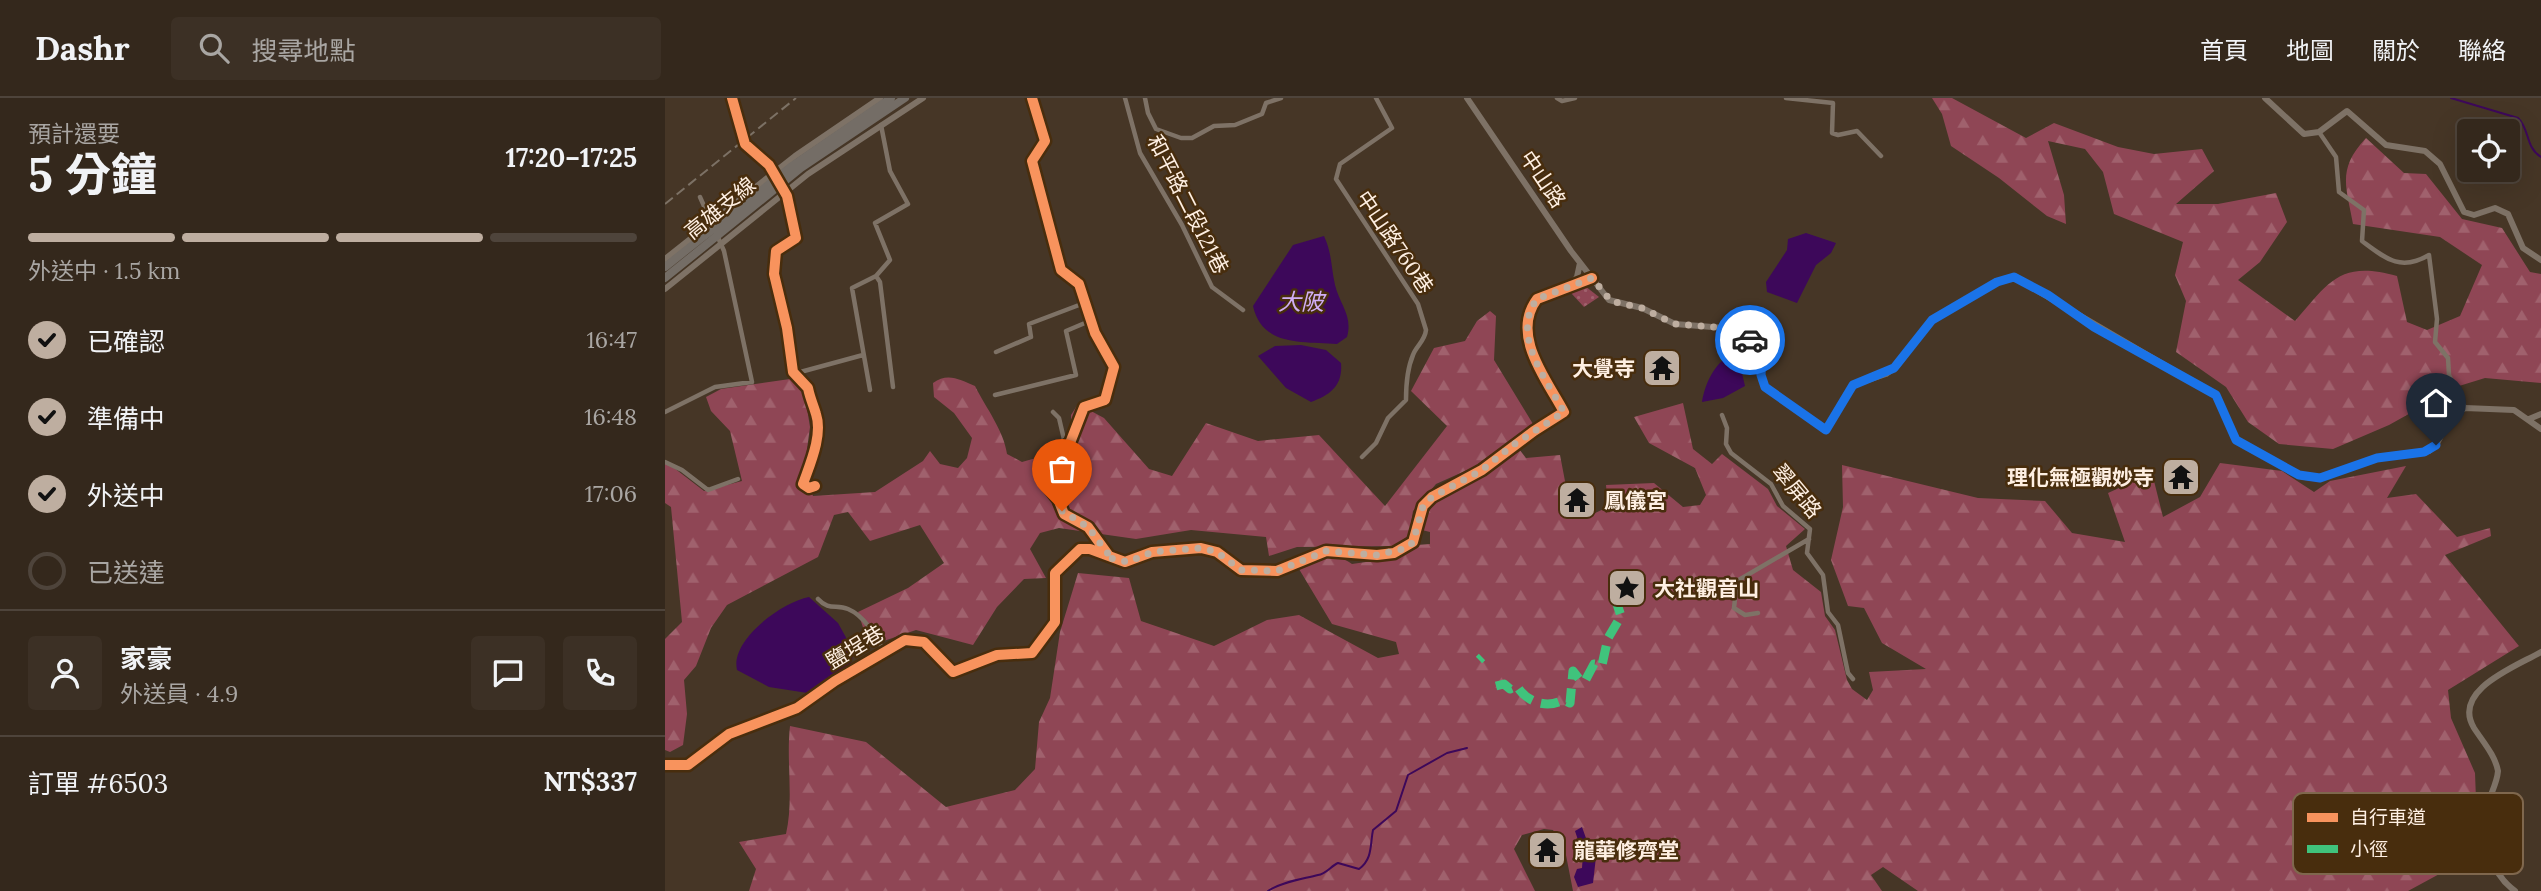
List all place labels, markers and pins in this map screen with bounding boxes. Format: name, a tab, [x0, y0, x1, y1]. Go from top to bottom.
temple icon: 大覺寺	[1641, 347, 1683, 389]
place label: 大覺寺	[1572, 355, 1635, 382]
pin	[2406, 373, 2466, 445]
pin	[1032, 439, 1092, 511]
temple icon: 理化無極觀妙寺	[2160, 456, 2202, 498]
place label: 理化無極觀妙寺	[2007, 464, 2154, 491]
temple icon: 鳳儀宮	[1556, 479, 1598, 521]
place label: 鳳儀宮	[1604, 487, 1667, 514]
place icon: 大社觀音山	[1606, 567, 1648, 609]
place label: 大社觀音山	[1654, 575, 1759, 602]
temple icon: 龍華修齊堂	[1526, 829, 1568, 871]
place label: 龍華修齊堂	[1574, 837, 1679, 864]

